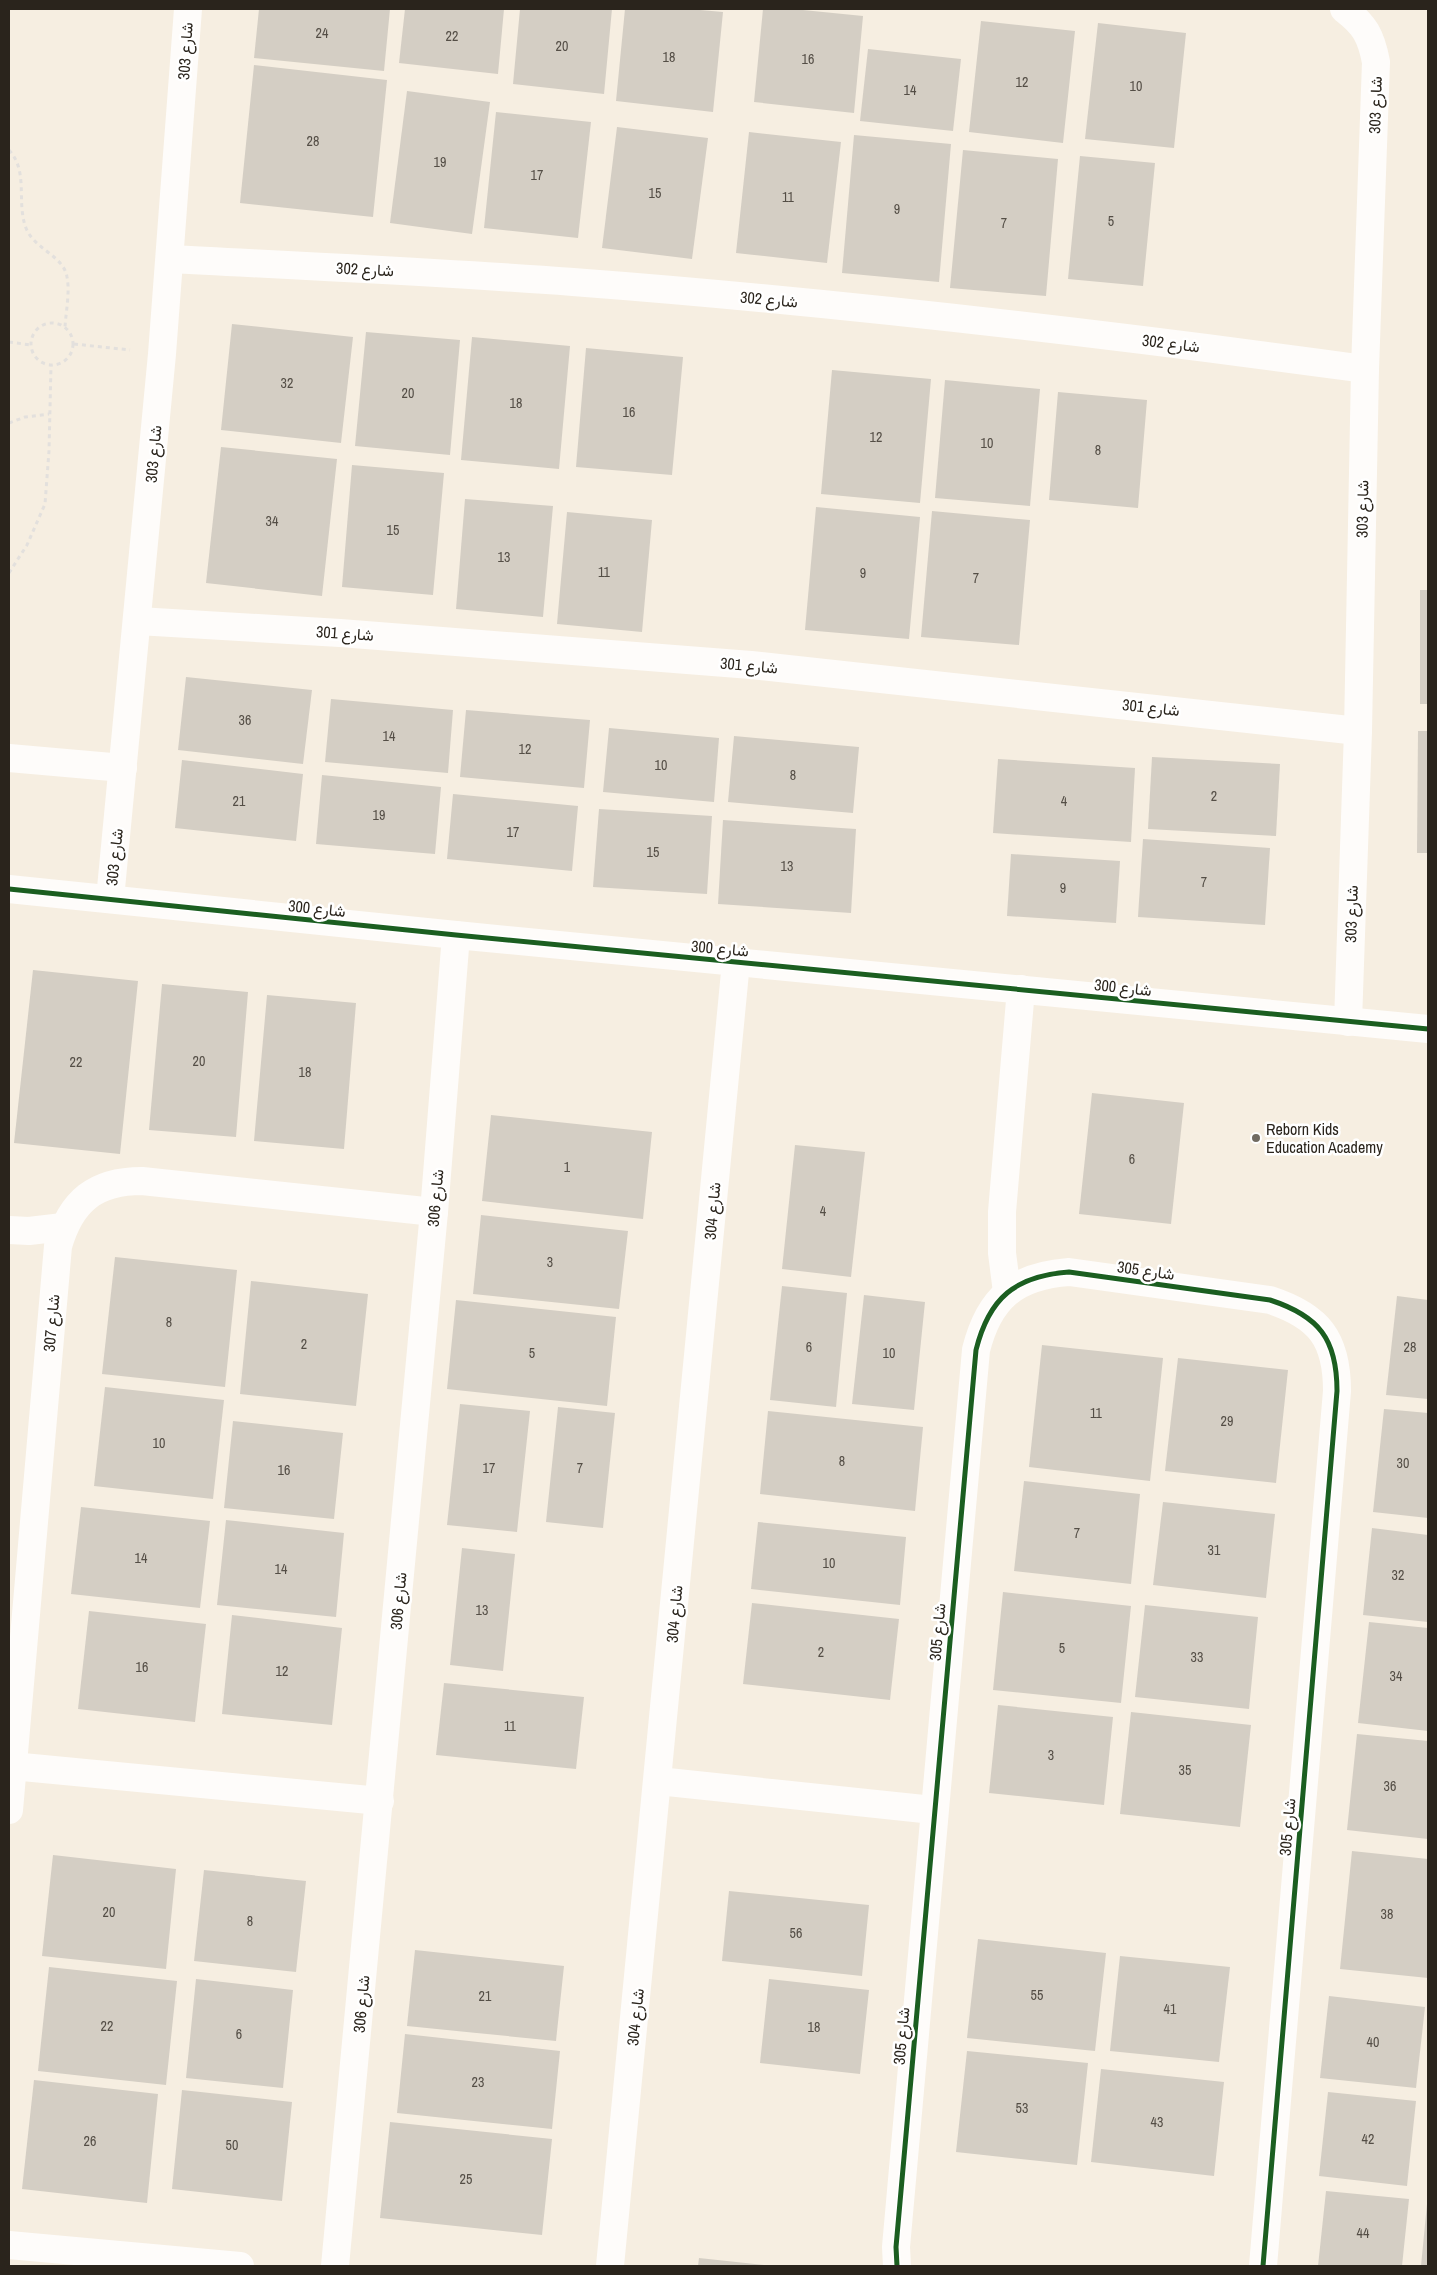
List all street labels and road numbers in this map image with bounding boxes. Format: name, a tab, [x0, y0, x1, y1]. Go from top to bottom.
street label: شارع 303	[172, 21, 199, 81]
street label: شارع 303	[1363, 76, 1388, 134]
street label: شارع 302	[336, 257, 394, 282]
street label: شارع 302	[739, 286, 799, 313]
street label: شارع 302	[1141, 329, 1201, 358]
street label: شارع 303	[140, 424, 167, 484]
street label: شارع 303	[1350, 480, 1375, 538]
street label: شارع 301	[315, 620, 375, 647]
street label: شارع 301	[719, 652, 779, 679]
street label: شارع 301	[1121, 693, 1181, 722]
street label: شارع 303	[100, 827, 129, 887]
street label: شارع 303	[1339, 885, 1364, 943]
street label: شارع 300	[287, 894, 347, 923]
street label: شارع 300	[690, 935, 750, 962]
street label: شارع 300	[1093, 973, 1153, 1002]
street label: شارع 306	[422, 1168, 449, 1228]
street label: شارع 304	[699, 1181, 726, 1241]
street label: شارع 305	[1116, 1255, 1176, 1286]
street label: شارع 307	[38, 1293, 65, 1353]
street label: شارع 306	[385, 1571, 412, 1631]
street label: شارع 304	[661, 1584, 688, 1644]
street label: شارع 305	[924, 1602, 951, 1662]
street label: شارع 305	[1274, 1797, 1301, 1857]
street label: شارع 306	[348, 1974, 375, 2034]
street label: شارع 304	[621, 1987, 650, 2047]
street label: شارع 305	[888, 2006, 915, 2066]

